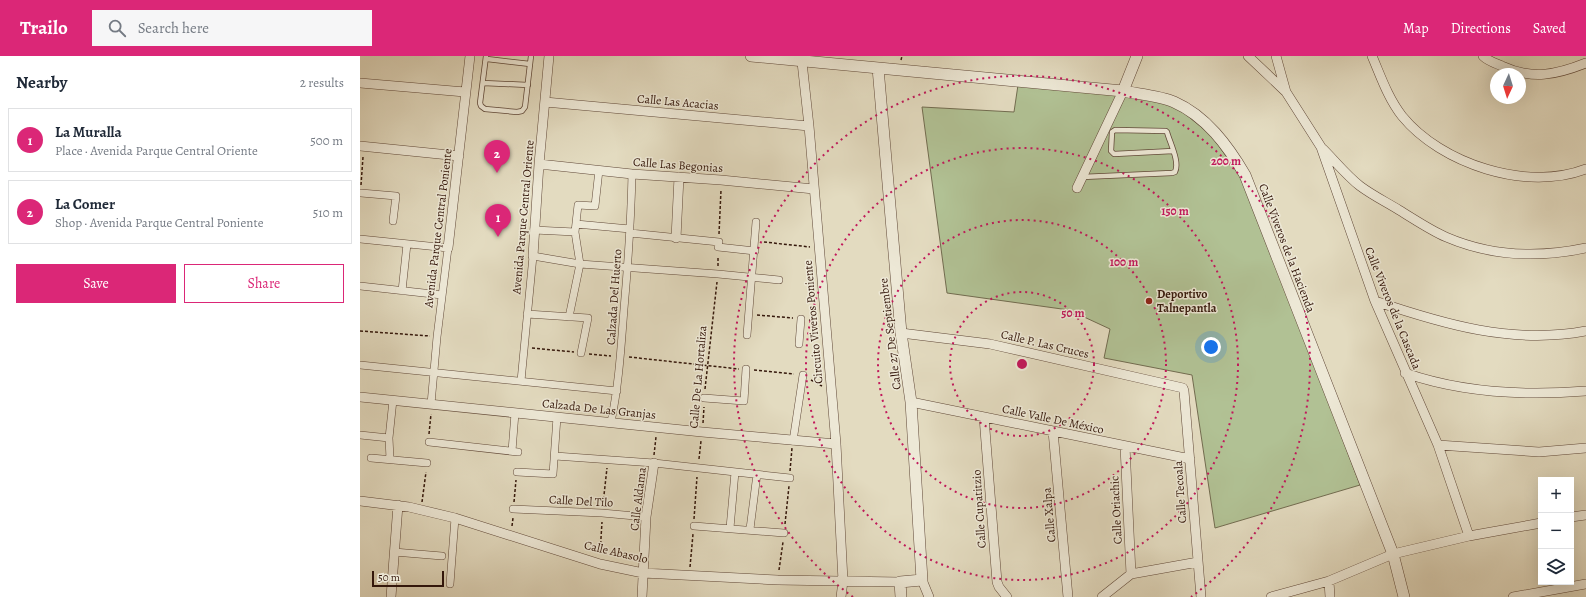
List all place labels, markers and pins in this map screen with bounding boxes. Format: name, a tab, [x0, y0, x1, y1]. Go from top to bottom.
pin: 2	[484, 140, 510, 173]
pin: 1	[485, 204, 511, 237]
place label: Deportivo Talnepantla	[1157, 286, 1217, 316]
marker: Deportivo Talnepantla	[1144, 296, 1154, 306]
centre of rings	[1015, 357, 1029, 371]

